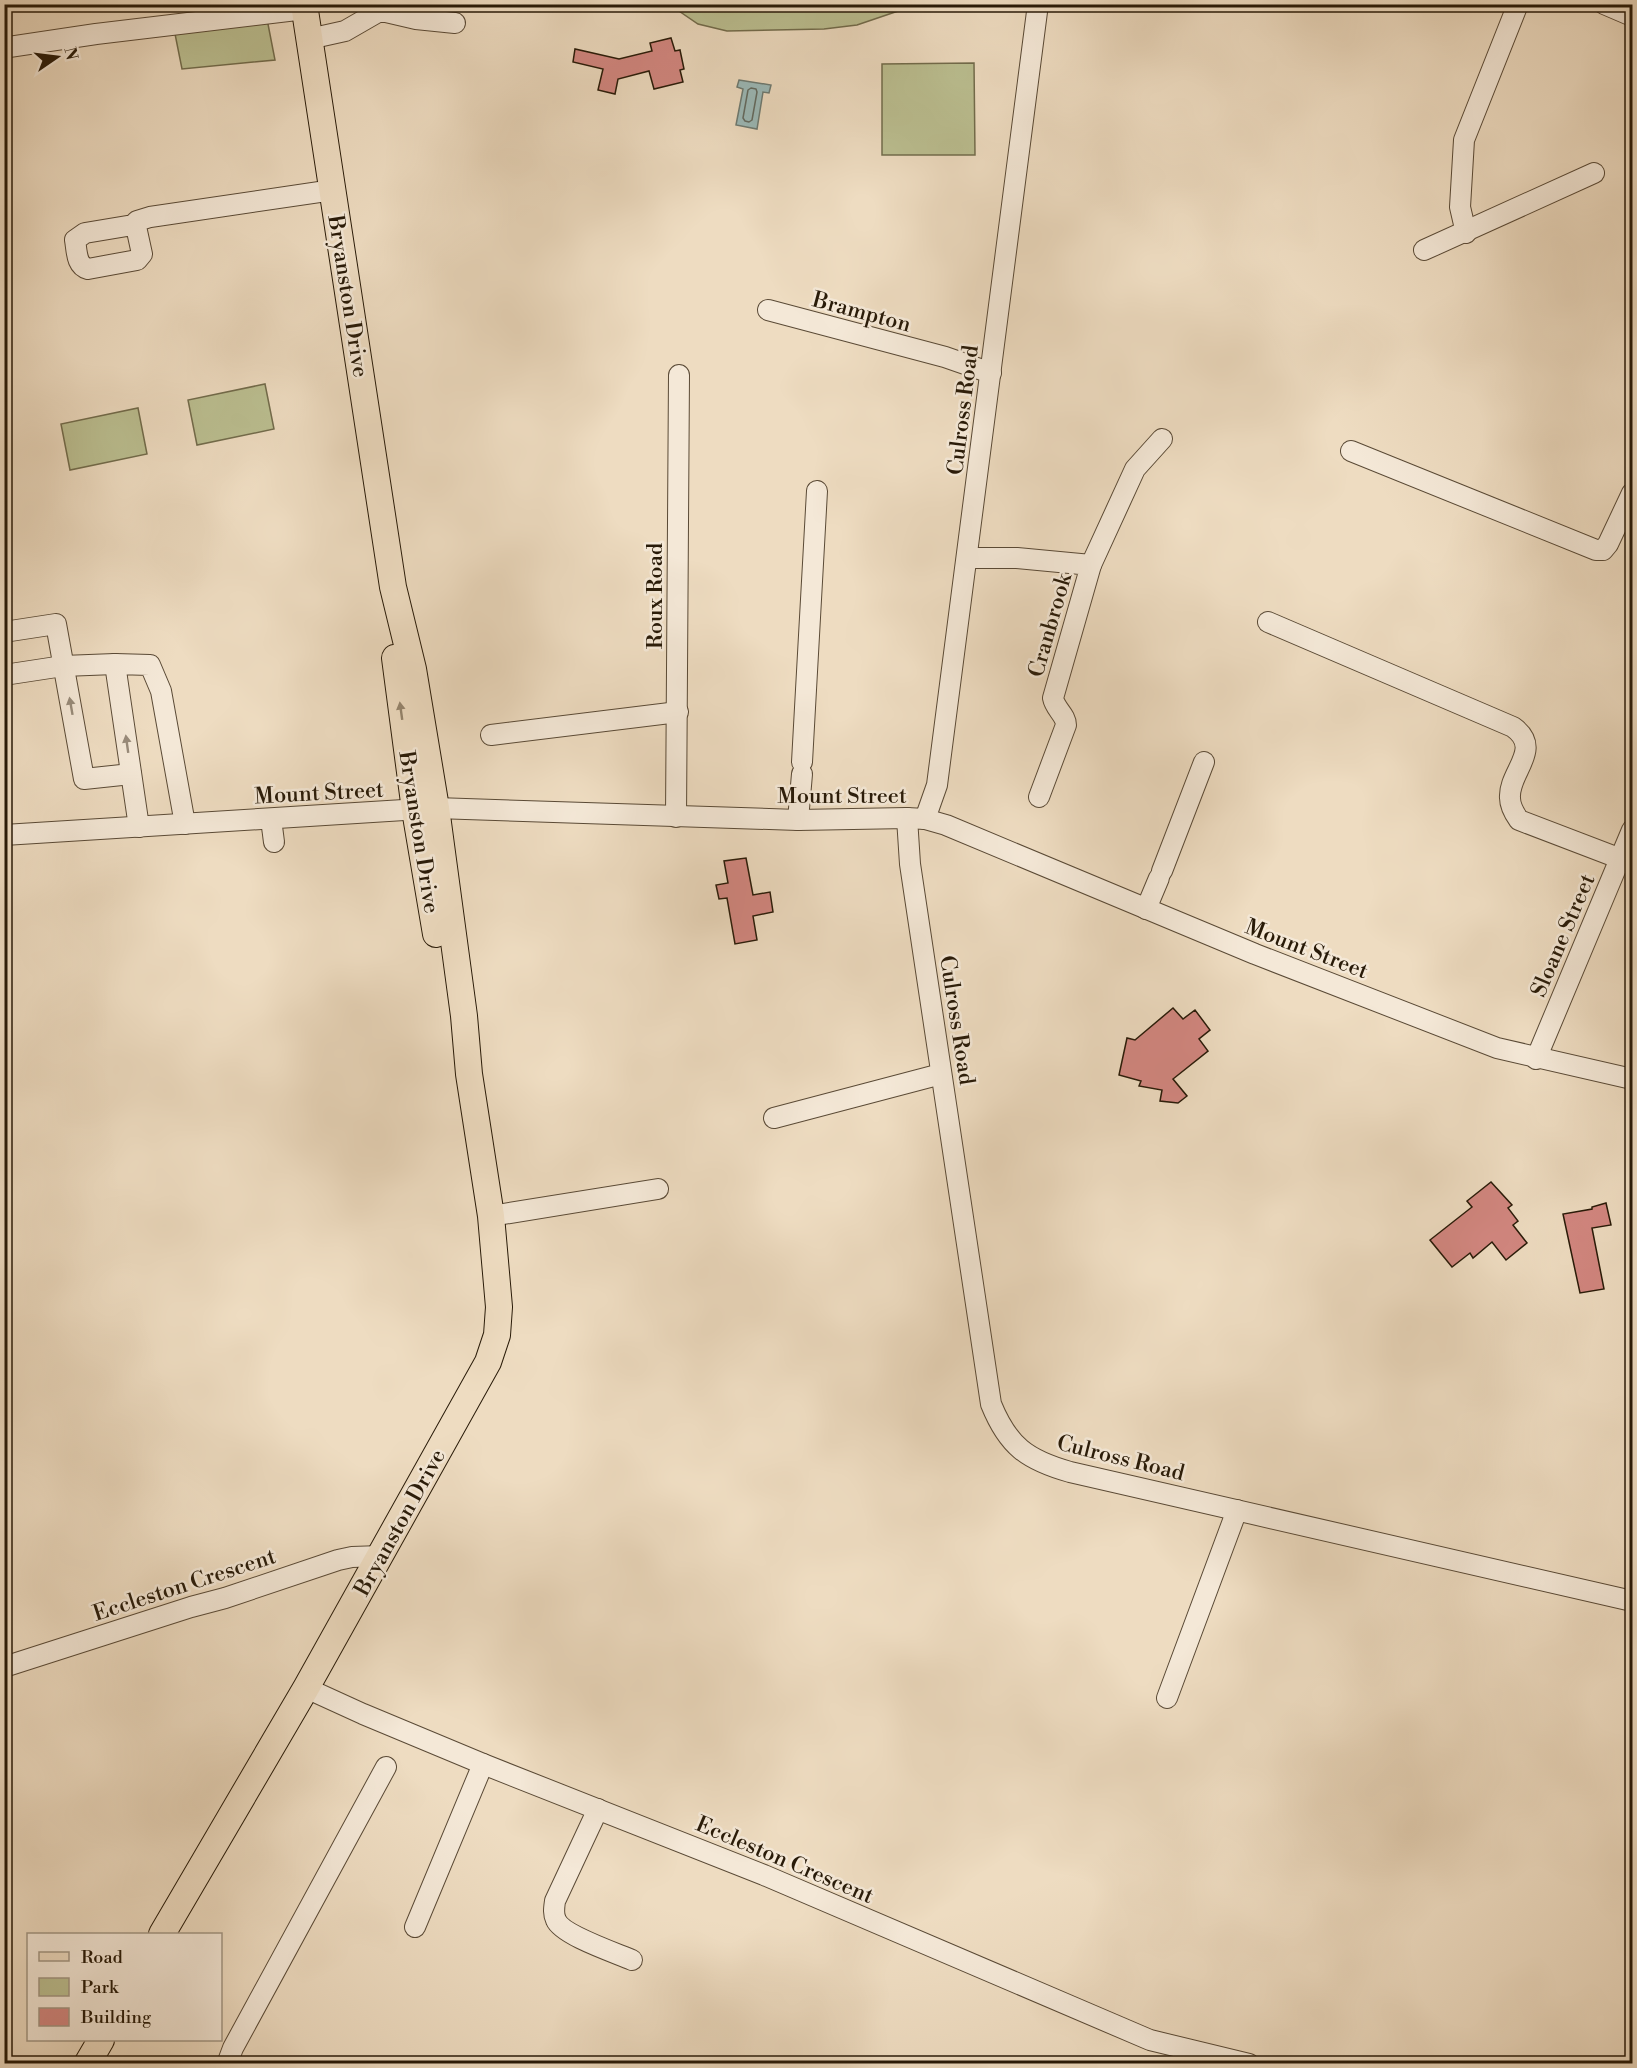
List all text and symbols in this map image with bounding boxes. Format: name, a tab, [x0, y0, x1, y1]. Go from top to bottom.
north arrow	[27, 27, 87, 87]
text: N	[59, 45, 82, 63]
street label: Bryanston Drive	[321, 212, 374, 379]
street label: Brampton	[808, 286, 914, 339]
street label: Culross Road	[942, 343, 985, 477]
street label: Roux Road	[642, 542, 669, 649]
street label: Cranbrook	[1023, 569, 1079, 680]
one-way arrow	[66, 696, 75, 715]
one-way arrow	[397, 701, 406, 720]
one-way arrow	[122, 735, 131, 754]
street label: Bryanston Drive	[392, 748, 445, 915]
street label: Mount Street	[254, 777, 385, 810]
street label: Mount Street	[777, 783, 907, 810]
street label: Sloane Street	[1525, 870, 1602, 1001]
street label: Mount Street	[1241, 914, 1372, 985]
street label: Culross Road	[933, 954, 980, 1087]
street label: Culross Road	[1054, 1430, 1188, 1487]
street label: Bryanston Drive	[348, 1444, 452, 1602]
street label: Eccleston Crescent	[90, 1543, 279, 1628]
street label: Eccleston Crescent	[691, 1811, 878, 1910]
legend	[27, 1933, 222, 2041]
text: Road	[81, 1946, 124, 1969]
text: Park	[81, 1976, 120, 1999]
text: Building	[80, 2006, 152, 2029]

